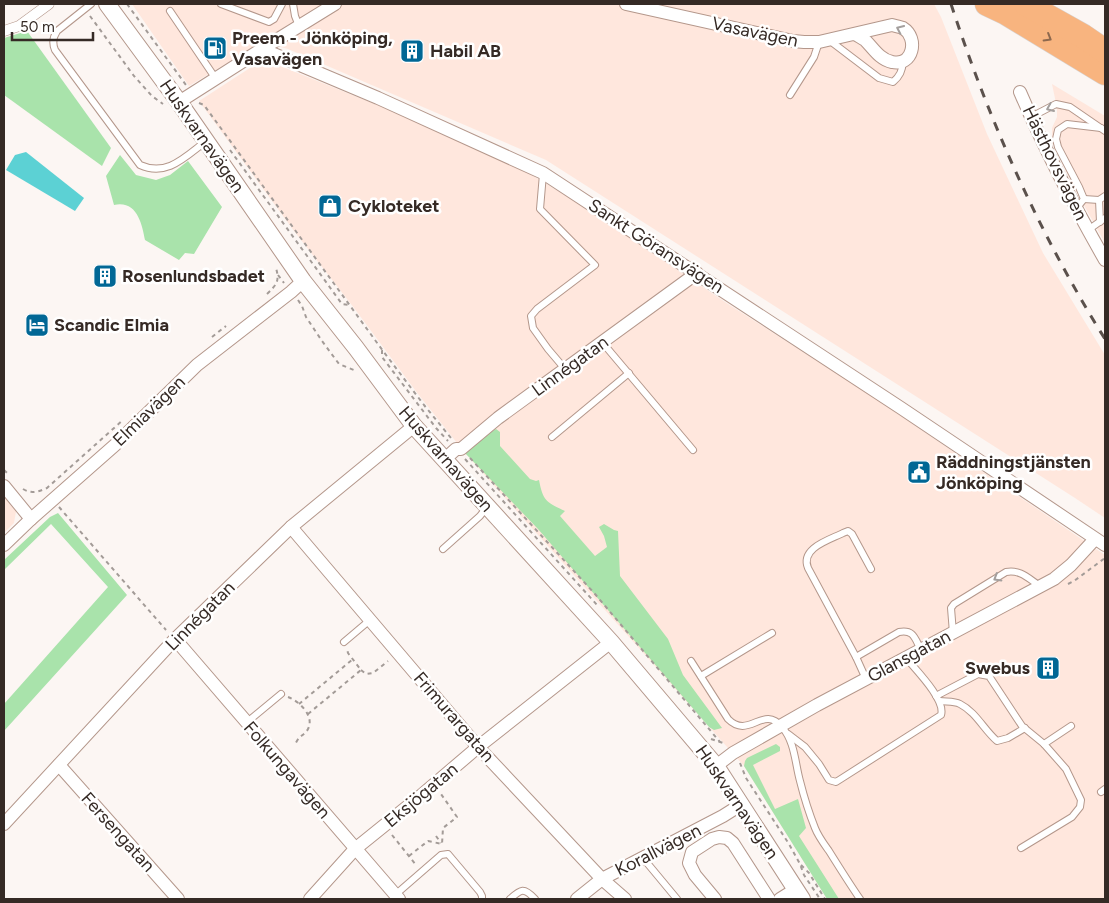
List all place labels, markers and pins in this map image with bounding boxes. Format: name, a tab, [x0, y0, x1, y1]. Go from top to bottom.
place label: Preem - Jönköping, Vasavägen	[232, 27, 393, 70]
fuel station icon: Preem - Jönköping, Vasavägen	[202, 35, 228, 61]
building icon: Habil AB	[399, 38, 425, 64]
place label: Habil AB	[430, 40, 501, 62]
shop icon: Cykloteket	[317, 193, 343, 219]
place label: Cykloteket	[348, 195, 439, 217]
building icon: Rosenlundsbadet	[92, 263, 118, 289]
place label: Rosenlundsbadet	[122, 265, 265, 287]
hotel icon: Scandic Elmia	[24, 312, 50, 338]
place label: Scandic Elmia	[54, 314, 169, 336]
place label: Räddningstjänsten Jönköping	[936, 451, 1091, 494]
public building icon: Räddningstjänsten Jönköping	[906, 459, 932, 485]
building icon: Swebus	[1035, 655, 1061, 681]
place label: Swebus	[965, 657, 1031, 679]

